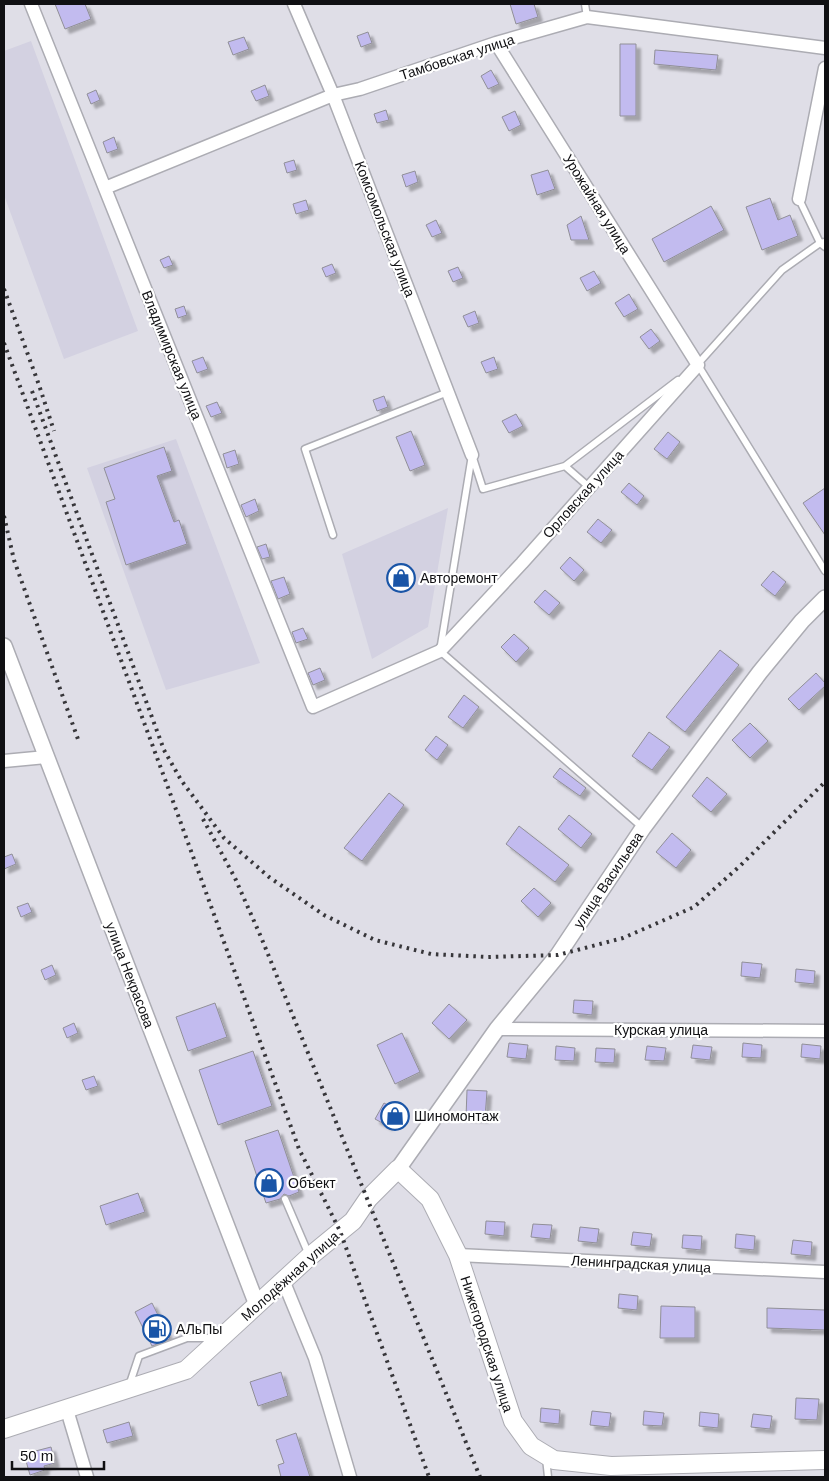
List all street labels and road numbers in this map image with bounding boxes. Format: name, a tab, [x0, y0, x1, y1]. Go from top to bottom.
street label: Тамбовская улица	[398, 31, 516, 83]
street label: Урожайная улица	[560, 151, 634, 257]
street label: Комсомольская улица	[352, 159, 418, 299]
street label: Владимирская улица	[139, 288, 205, 422]
street label: Орловская улица	[539, 447, 627, 541]
street label: улица Васильева	[570, 829, 646, 931]
street label: улица Некрасова	[102, 920, 158, 1030]
street label: Курская улица	[614, 1022, 708, 1038]
street label: Молодёжная улица	[238, 1228, 342, 1324]
street label: Ленинградская улица	[571, 1252, 712, 1276]
street label: Нижегородская улица	[457, 1274, 517, 1414]

